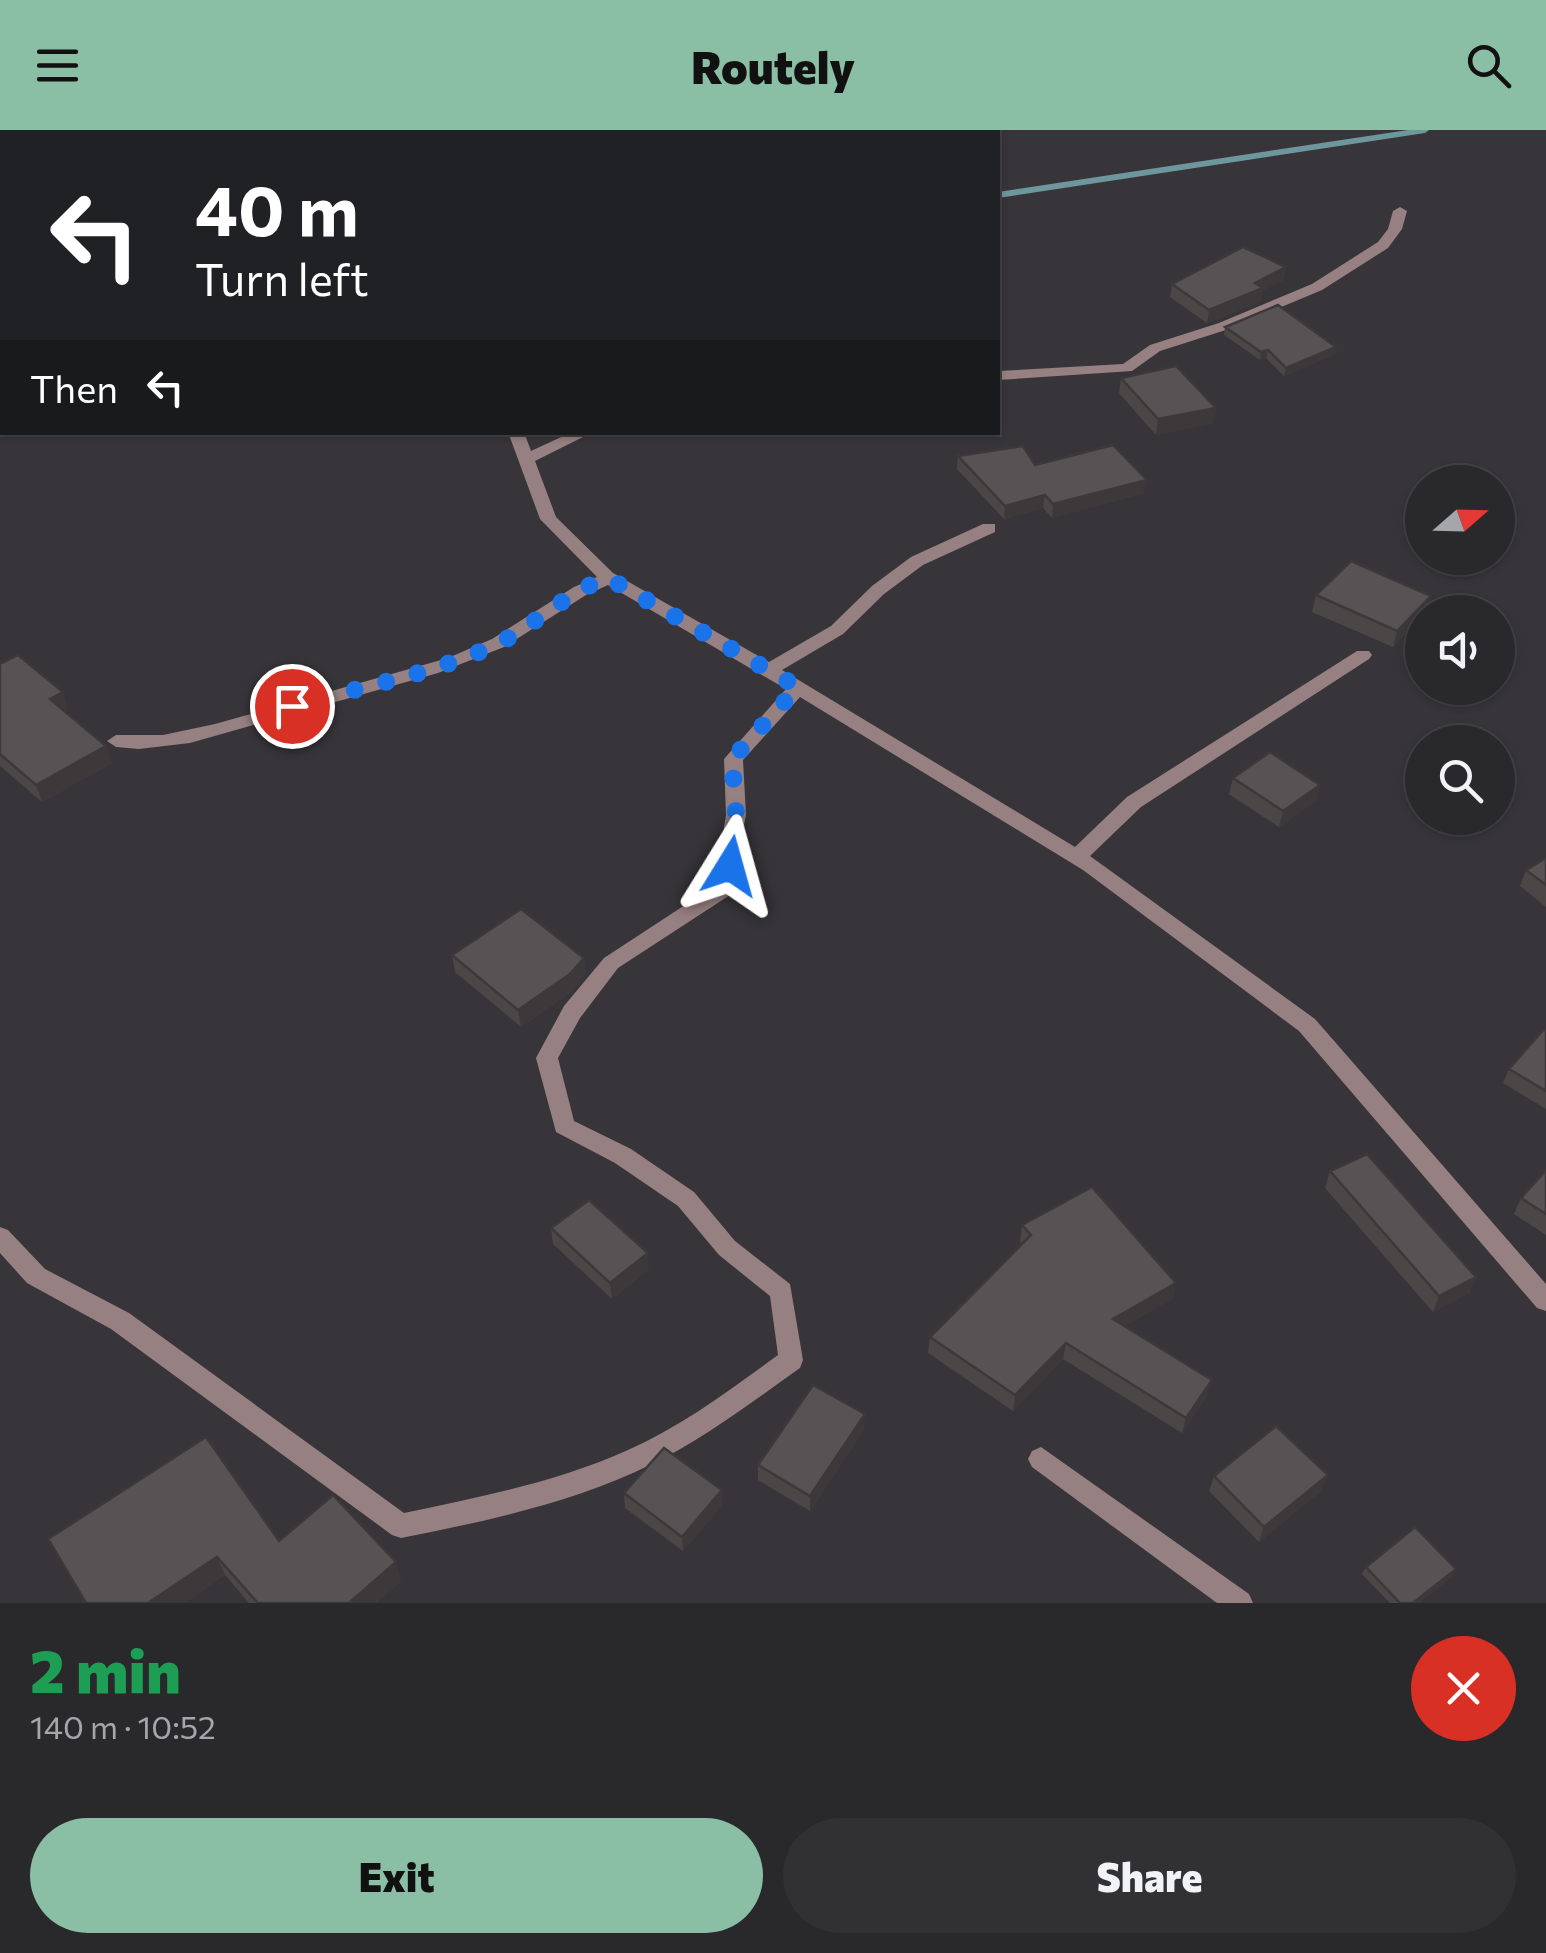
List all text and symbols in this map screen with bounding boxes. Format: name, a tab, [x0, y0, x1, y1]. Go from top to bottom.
icon: menu	[30, 38, 85, 93]
text: Routely	[691, 38, 855, 93]
icon: search	[1461, 38, 1516, 93]
text: 40 m	[195, 165, 359, 250]
icon: left	[30, 170, 160, 300]
text: Turn left	[195, 250, 369, 305]
icon: left	[138, 360, 193, 415]
text: Then	[30, 364, 118, 411]
north arrow	[1405, 465, 1515, 575]
map controls	[1405, 465, 1515, 835]
button: sound	[1405, 595, 1515, 705]
pin	[250, 664, 335, 749]
icon: arrive	[265, 679, 320, 734]
button: search	[1405, 725, 1515, 835]
position arrow	[678, 814, 782, 918]
text: 2 min	[30, 1632, 181, 1705]
button: close	[1411, 1636, 1516, 1741]
text: 140 m · 10:52	[30, 1706, 216, 1746]
button: Exit	[30, 1818, 763, 1933]
button: Share	[783, 1818, 1516, 1933]

